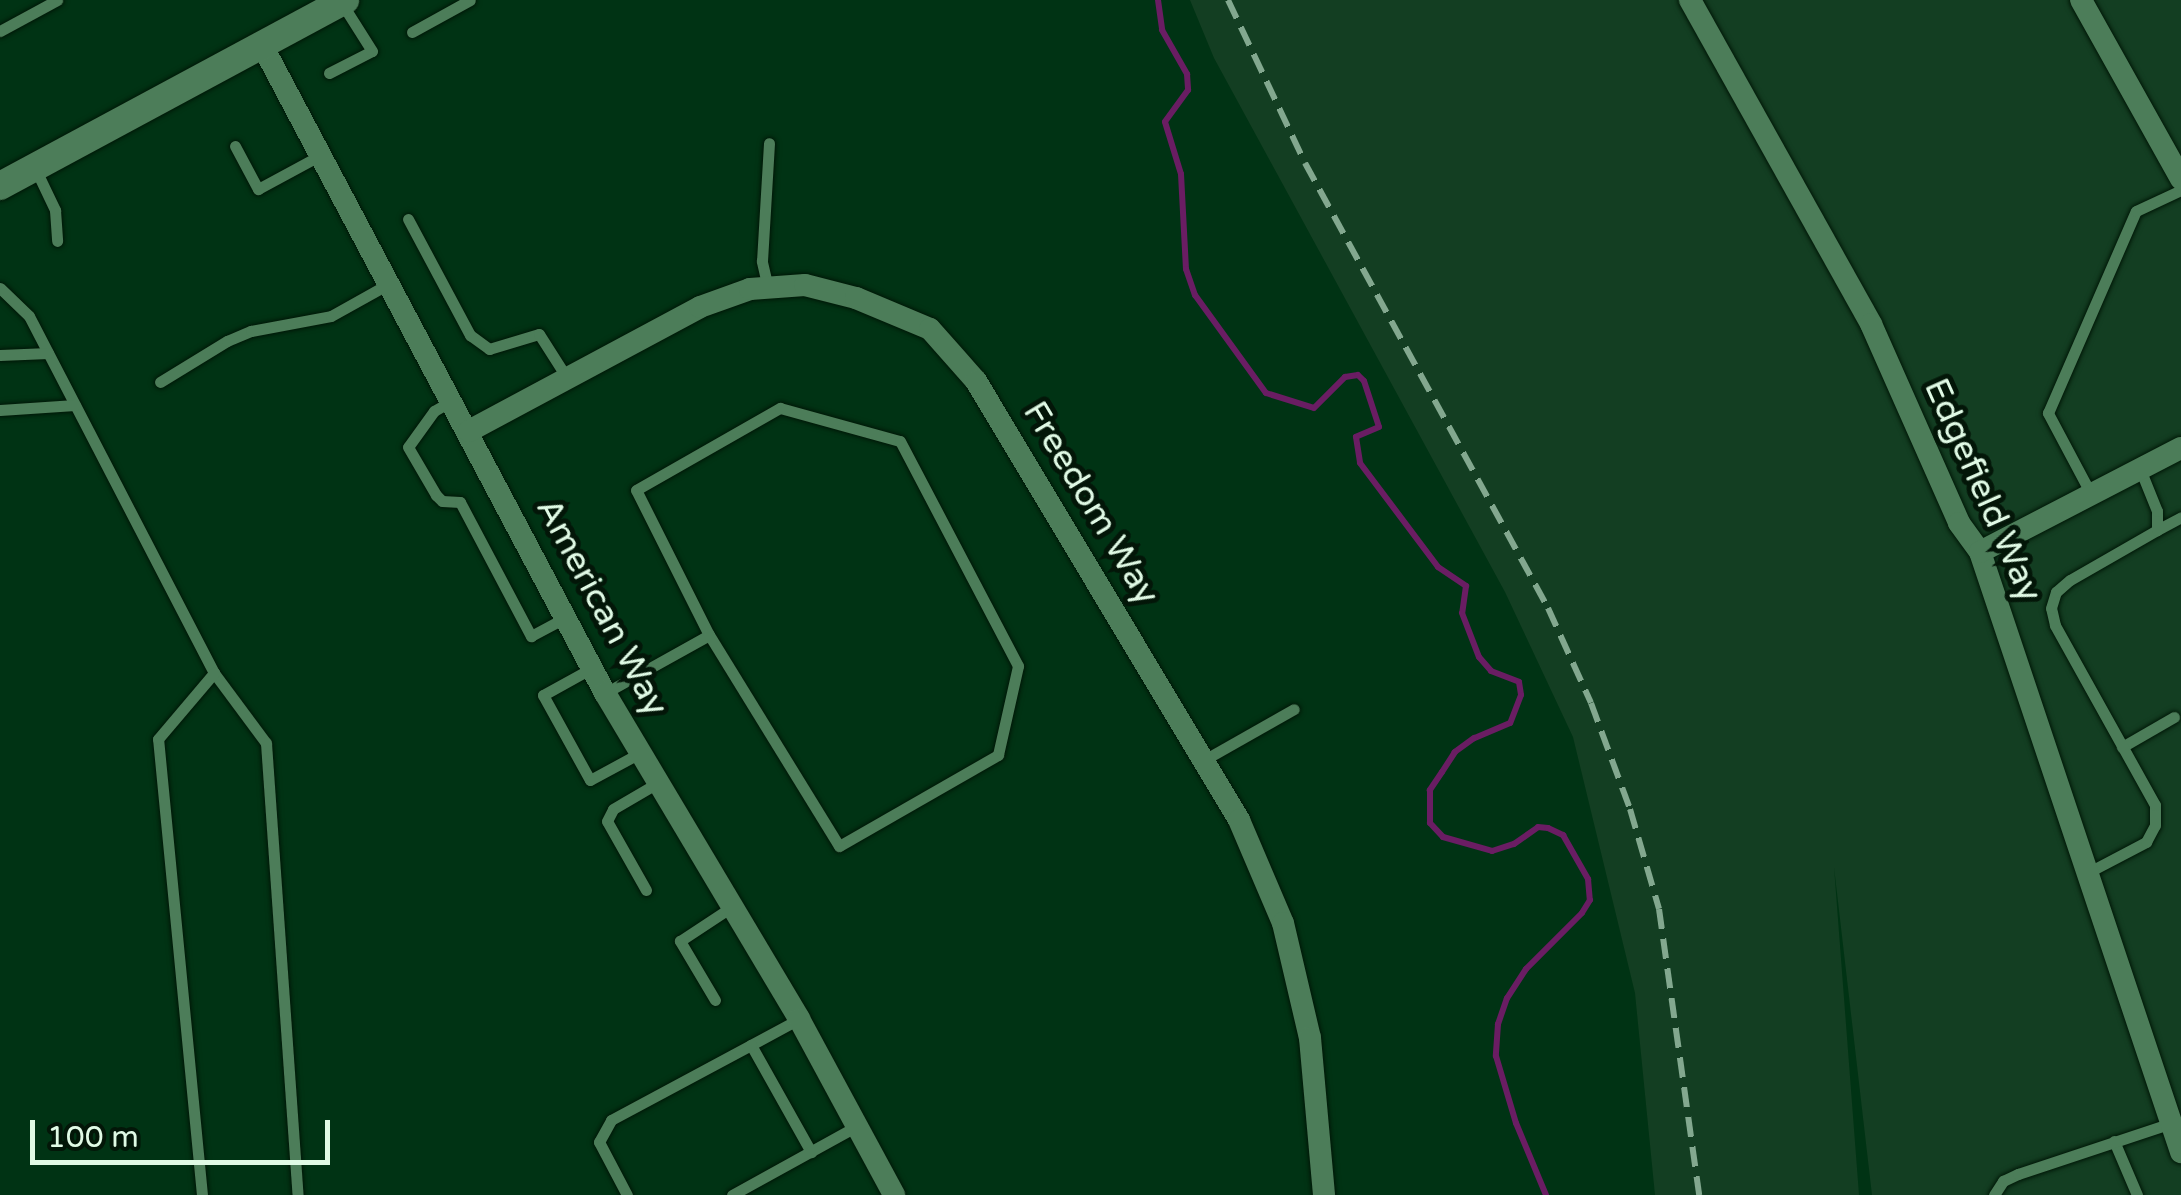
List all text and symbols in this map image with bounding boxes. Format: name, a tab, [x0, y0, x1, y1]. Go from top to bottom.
street label: Edgefield Way	[1915, 372, 2051, 608]
street label: Freedom Way	[1014, 394, 1168, 612]
street label: American Way	[527, 491, 677, 723]
scale bar	[35, 1100, 335, 1162]
text: 100 m	[47, 1119, 139, 1156]

